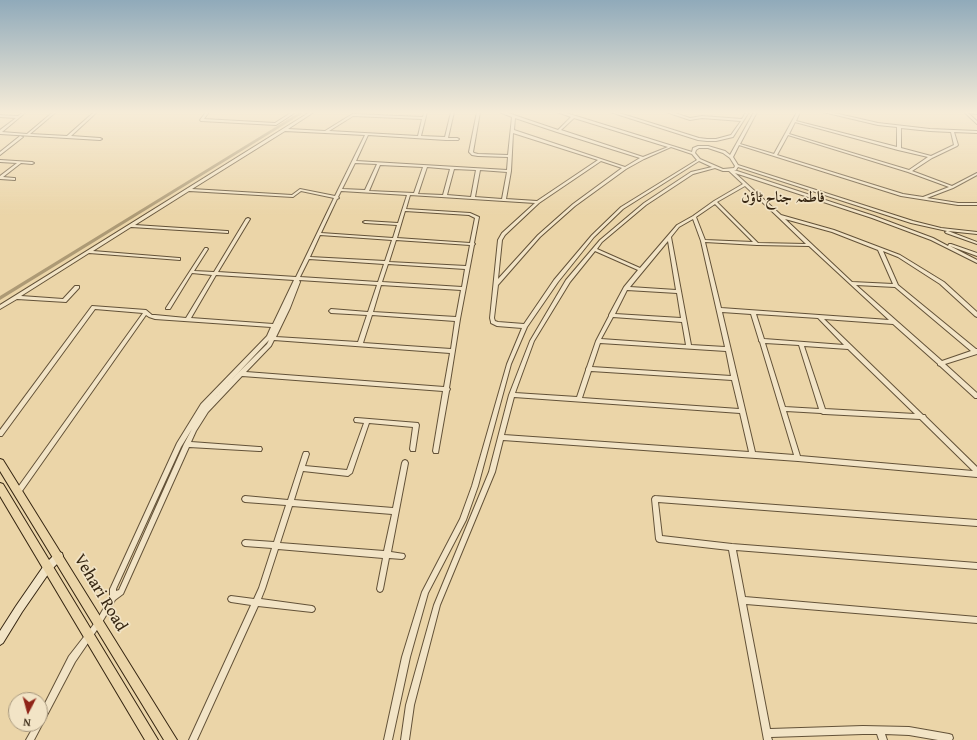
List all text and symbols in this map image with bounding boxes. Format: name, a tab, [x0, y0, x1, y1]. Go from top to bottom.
district label: فاطمہ جناح ٹاؤن	[741, 189, 825, 207]
street label: Vehari Road	[69, 551, 131, 635]
north arrow	[8, 692, 48, 732]
text: N	[22, 715, 31, 731]

